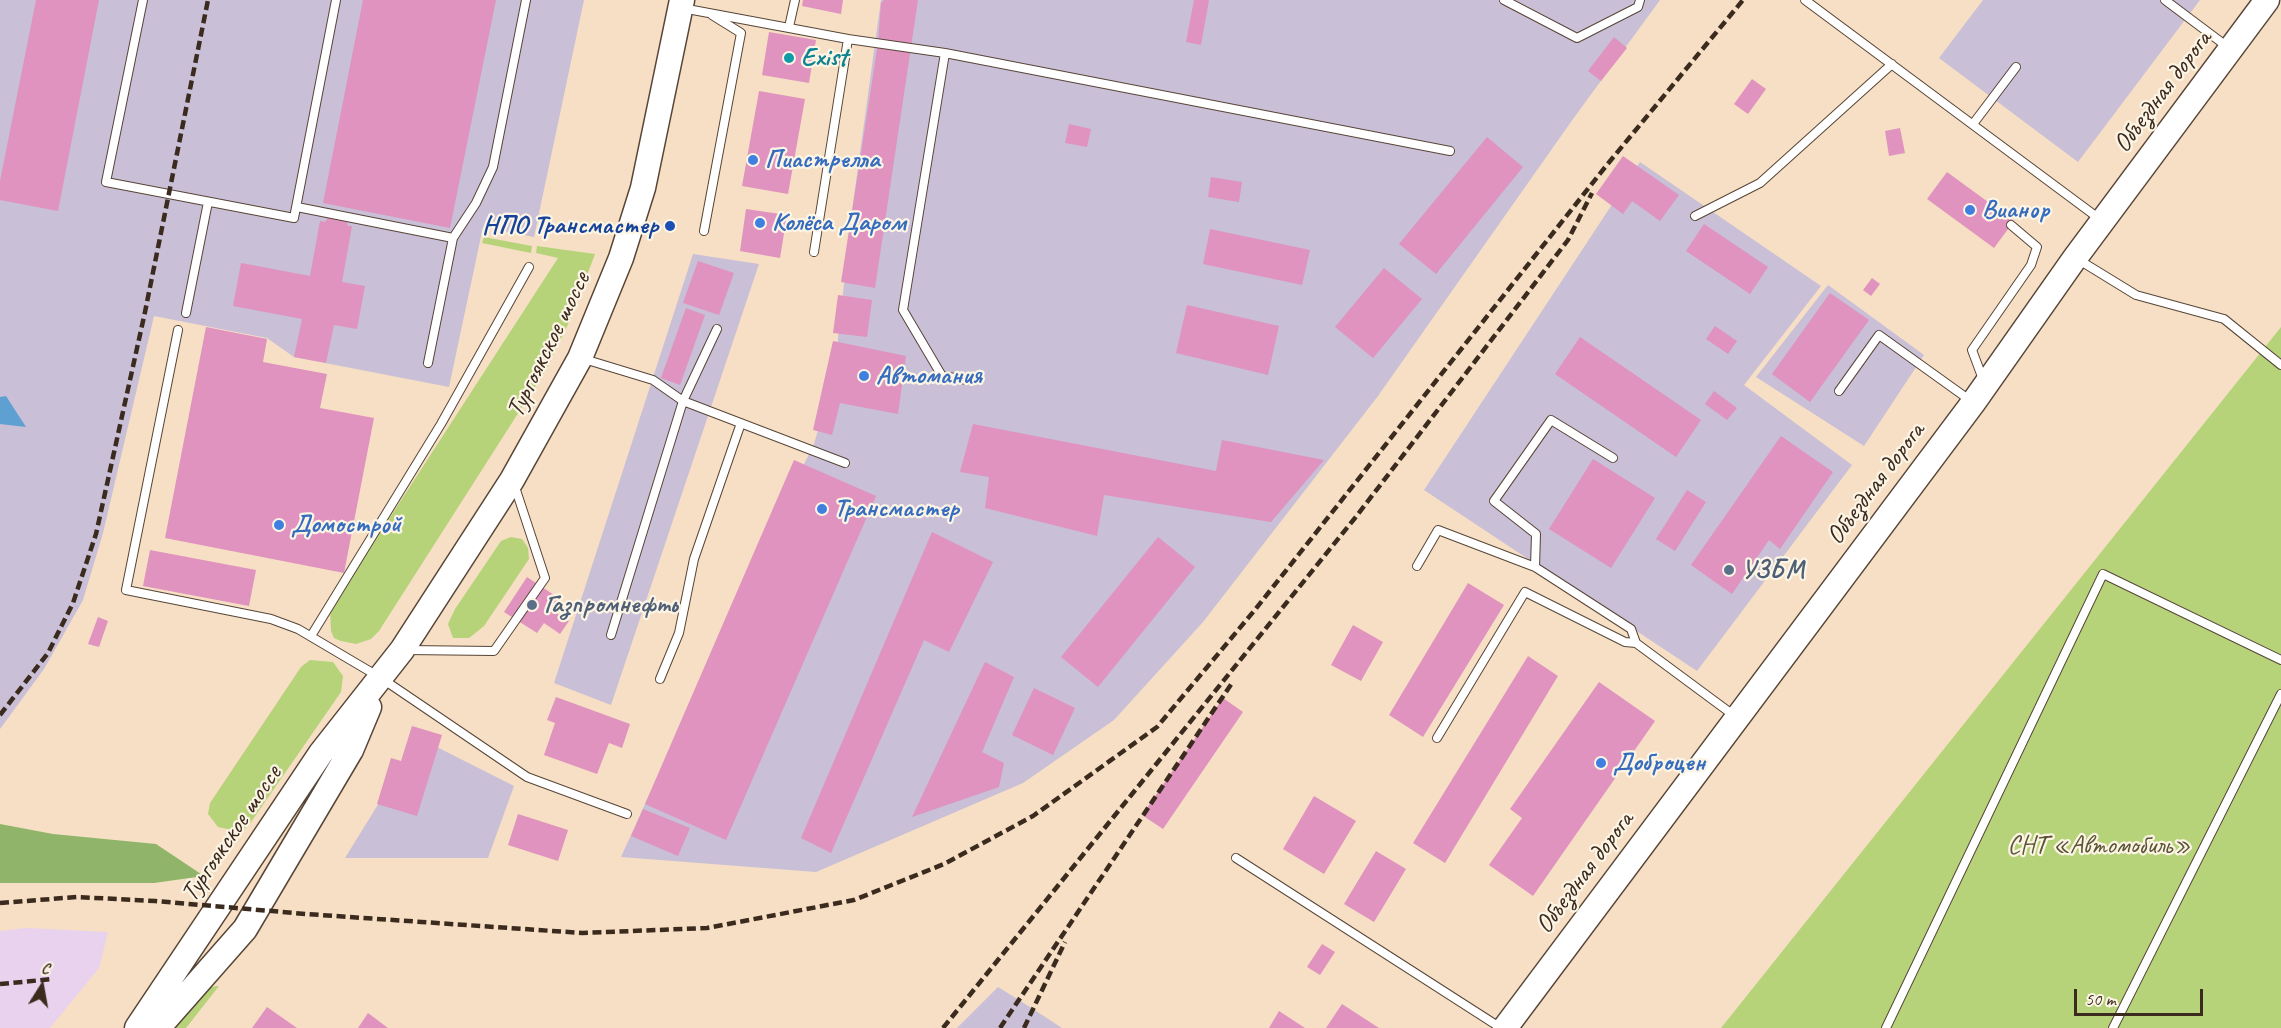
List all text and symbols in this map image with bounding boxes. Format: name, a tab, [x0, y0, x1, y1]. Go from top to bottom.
street label: Объездная дорога	[2107, 25, 2219, 159]
place label: Exist	[801, 42, 847, 74]
marker: Exist	[782, 51, 796, 65]
place label: Пиастрелла	[765, 144, 880, 176]
marker: Пиастрелла	[746, 153, 760, 167]
place label: Вианор	[1982, 194, 2049, 226]
marker: Вианор	[1963, 203, 1977, 217]
place label: Колёса Даром	[772, 207, 906, 239]
place label: НПО Трансмастер	[482, 210, 658, 242]
marker: Колёса Даром	[753, 216, 767, 230]
marker: НПО Трансмастер	[663, 219, 677, 233]
street label: Тургоякское шоссе	[500, 267, 598, 423]
place label: Автомания	[876, 360, 982, 392]
marker: Автомания	[857, 369, 871, 383]
street label: Объездная дорога	[1820, 417, 1932, 551]
place label: Трансмастер	[834, 493, 958, 525]
marker: Трансмастер	[815, 502, 829, 516]
place label: Домострой	[291, 509, 401, 541]
marker: Домострой	[272, 518, 286, 532]
place label: УЗБМ	[1741, 554, 1805, 586]
marker: УЗБМ	[1722, 563, 1736, 577]
place label: Газпромнефть	[544, 589, 678, 621]
marker: Газпромнефть	[525, 598, 539, 612]
place label: Доброцен	[1613, 747, 1705, 779]
marker: Доброцен	[1594, 756, 1608, 770]
street label: Тургоякское шоссе	[175, 760, 289, 908]
street label: Объездная дорога	[1529, 806, 1641, 940]
park label: СНТ «Автомобиль»	[2007, 830, 2191, 862]
north arrow	[12, 956, 72, 1016]
text: С	[40, 958, 51, 979]
scale bar	[2077, 977, 2206, 1015]
text: 50 m	[2085, 988, 2116, 1010]

